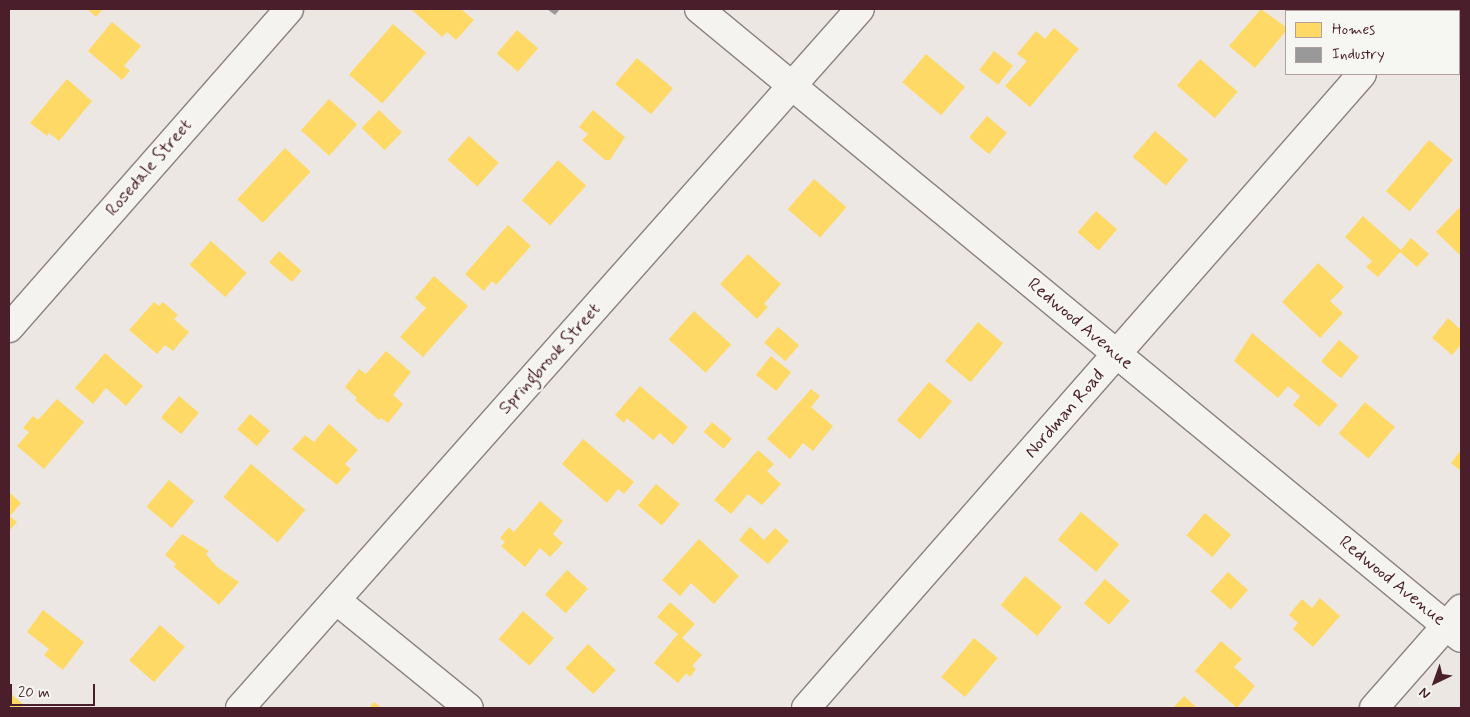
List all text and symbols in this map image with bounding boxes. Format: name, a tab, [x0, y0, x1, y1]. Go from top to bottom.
legend	[1285, 10, 1460, 75]
text: Homes	[1332, 20, 1375, 40]
text: Industry	[1332, 45, 1385, 65]
street label: Rosedale Street	[100, 114, 198, 222]
street label: Redwood Avenue	[1025, 275, 1135, 373]
street label: Springbrook Street	[493, 298, 607, 420]
street label: Nordman Road	[1021, 366, 1109, 462]
street label: Redwood Avenue	[1336, 533, 1448, 629]
north arrow	[1410, 657, 1460, 707]
scale bar	[12, 674, 98, 706]
text: 20 m	[18, 683, 50, 703]
text: N	[1415, 683, 1434, 703]

